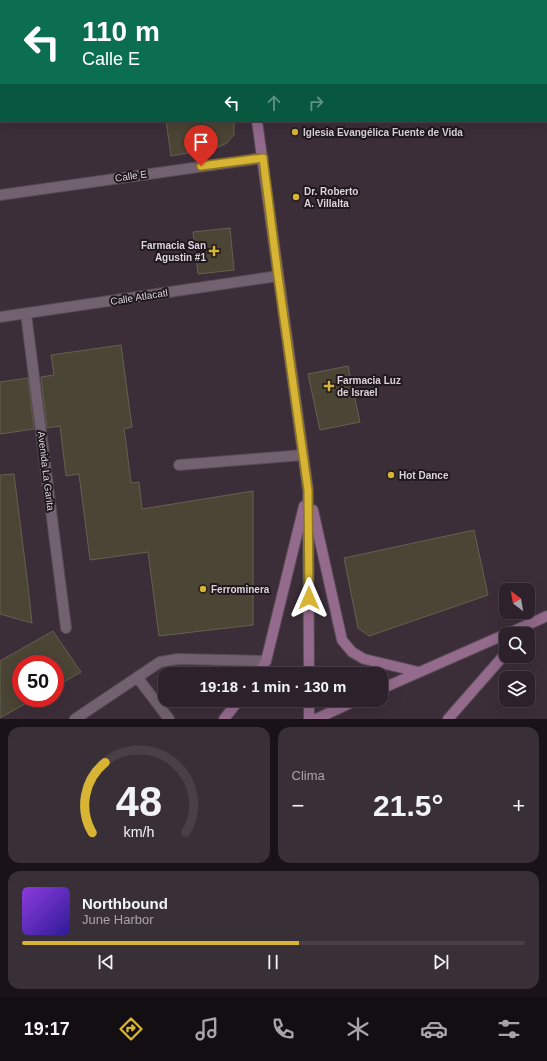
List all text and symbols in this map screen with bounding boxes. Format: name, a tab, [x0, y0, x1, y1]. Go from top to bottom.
icon: left	[16, 16, 68, 68]
text: 110 m	[82, 16, 160, 47]
text: Calle E	[82, 49, 140, 69]
icon: left	[221, 92, 243, 114]
icon: ahead	[263, 92, 285, 114]
icon: right	[305, 92, 327, 114]
pin	[184, 125, 218, 166]
marker: Iglesia Evangélica Fuente de Vida	[290, 127, 300, 137]
place label: Iglesia Evangélica Fuente de Vida	[303, 127, 463, 138]
icon: arrive	[190, 131, 212, 153]
street label: Calle E	[114, 168, 148, 184]
place label: Dr. Roberto A. Villalta	[304, 186, 358, 209]
marker: Dr. Roberto A. Villalta	[291, 192, 301, 202]
place label: Farmacia San Agustin #1	[141, 240, 206, 263]
marker: Farmacia San Agustin #1	[209, 246, 219, 256]
street label: Calle Atlacatl	[110, 287, 168, 307]
place label: Farmacia Luz de Israel	[337, 375, 401, 398]
marker: Farmacia Luz de Israel	[324, 381, 334, 391]
street label: Avenida La Garita	[36, 431, 56, 512]
marker: Hot Dance	[386, 470, 396, 480]
place label: Hot Dance	[399, 470, 449, 481]
position arrow	[288, 577, 330, 619]
north arrow	[499, 583, 535, 619]
map controls	[499, 583, 535, 707]
marker: Ferrominera	[198, 584, 208, 594]
place label: Ferrominera	[211, 584, 270, 595]
button: search	[499, 627, 535, 663]
speed limit sign: 50	[12, 655, 64, 707]
button: layers	[499, 671, 535, 707]
text: 19:18 · 1 min · 130 m	[200, 678, 346, 695]
text: Clima	[292, 768, 325, 783]
text: 48	[116, 778, 162, 825]
text: 21.5°	[373, 789, 443, 822]
text: −	[292, 793, 304, 818]
text: +	[512, 793, 525, 818]
text: km/h	[123, 824, 154, 840]
text: Northbound	[82, 895, 168, 912]
text: June Harbor	[82, 912, 154, 927]
icon: previous	[95, 951, 117, 973]
icon: pause	[262, 951, 284, 973]
icon: next	[430, 951, 452, 973]
icon: directions	[117, 1015, 145, 1043]
icon: music	[193, 1015, 221, 1043]
icon: phone	[269, 1015, 297, 1043]
icon: climate	[344, 1015, 372, 1043]
icon: car	[420, 1015, 448, 1043]
icon: filters	[495, 1015, 523, 1043]
text: 19:17	[24, 1019, 70, 1039]

